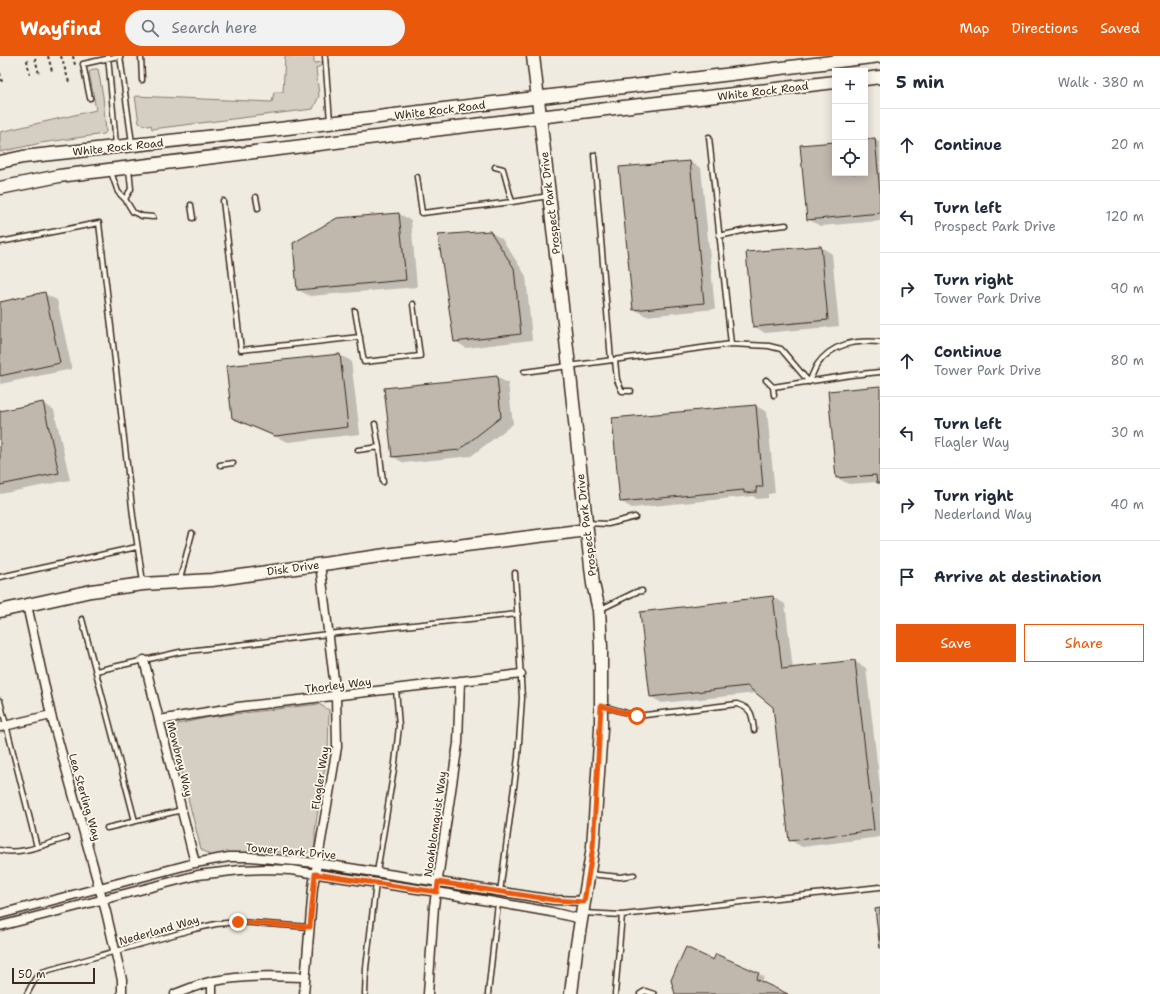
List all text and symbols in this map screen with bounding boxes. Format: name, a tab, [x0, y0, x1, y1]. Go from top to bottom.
search box	[125, 10, 405, 46]
text: Wayfind	[20, 16, 101, 41]
icon: search	[139, 17, 161, 39]
text: Search here	[171, 18, 257, 38]
text: Map	[960, 19, 990, 37]
text: Directions	[1012, 19, 1078, 37]
text: Saved	[1100, 19, 1140, 37]
map controls	[832, 68, 868, 176]
button: +	[832, 68, 868, 104]
text: 5 min	[896, 71, 944, 93]
text: Walk · 380 m	[1058, 74, 1144, 91]
street label: White Rock Road	[717, 78, 809, 105]
street label: White Rock Road	[394, 97, 486, 124]
button: −	[832, 104, 868, 140]
icon: ahead	[896, 134, 918, 156]
street label: White Rock Road	[72, 135, 164, 160]
text: Continue	[934, 135, 1002, 155]
text: 20 m	[1111, 136, 1144, 153]
button: locate	[832, 140, 868, 176]
street label: Prospect Park Drive	[537, 151, 564, 255]
text: Turn left	[934, 198, 1002, 218]
icon: left	[896, 206, 918, 228]
text: 120 m	[1106, 208, 1144, 225]
text: Prospect Park Drive	[934, 218, 1056, 235]
text: Turn right	[934, 270, 1014, 290]
icon: right	[896, 278, 918, 300]
text: 90 m	[1110, 280, 1144, 297]
text: Tower Park Drive	[934, 290, 1041, 307]
text: Continue	[934, 342, 1002, 362]
icon: ahead	[896, 350, 918, 372]
text: 80 m	[1110, 352, 1144, 369]
text: Tower Park Drive	[934, 362, 1041, 379]
text: Turn left	[934, 414, 1002, 434]
icon: left	[896, 422, 918, 444]
text: 30 m	[1110, 424, 1144, 441]
text: Flagler Way	[934, 434, 1010, 451]
street label: Prospect Park Drive	[573, 473, 600, 577]
text: Turn right	[934, 486, 1014, 506]
icon: right	[896, 494, 918, 516]
text: 40 m	[1110, 496, 1144, 513]
text: Nederland Way	[934, 506, 1032, 523]
street label: Disk Drive	[266, 557, 320, 580]
icon: arrive	[896, 566, 918, 588]
text: Arrive at destination	[934, 567, 1102, 587]
button: Save	[896, 624, 1016, 662]
button: Share	[1024, 624, 1144, 662]
street label: Thorley Way	[304, 674, 372, 697]
route start	[628, 707, 646, 725]
street label: Mowbray Way	[163, 720, 196, 798]
street label: Flagler Way	[308, 745, 333, 811]
street label: Lea Sterling Way	[65, 752, 104, 843]
street label: Noahblomquist Way	[421, 770, 450, 878]
street label: Tower Park Drive	[245, 840, 337, 863]
street label: Nederland Way	[117, 912, 201, 949]
route end	[229, 913, 247, 931]
scale bar	[12, 966, 95, 985]
text: 50 m	[18, 967, 46, 982]

